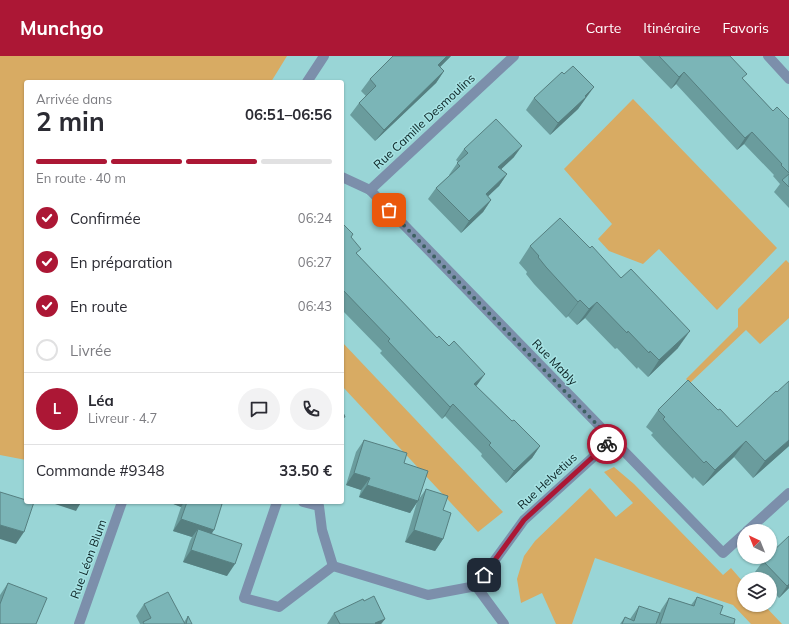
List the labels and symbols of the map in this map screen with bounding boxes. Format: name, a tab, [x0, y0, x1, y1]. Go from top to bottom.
street label: Rue Camille Desmoulins	[370, 70, 478, 172]
pin	[372, 193, 406, 227]
street label: Rue Mably	[529, 336, 581, 389]
courier	[587, 424, 627, 464]
street label: Rue Helvetius	[514, 450, 580, 512]
street label: Rue Léon Blum	[67, 517, 109, 601]
north arrow	[737, 524, 777, 564]
pin	[467, 558, 501, 592]

